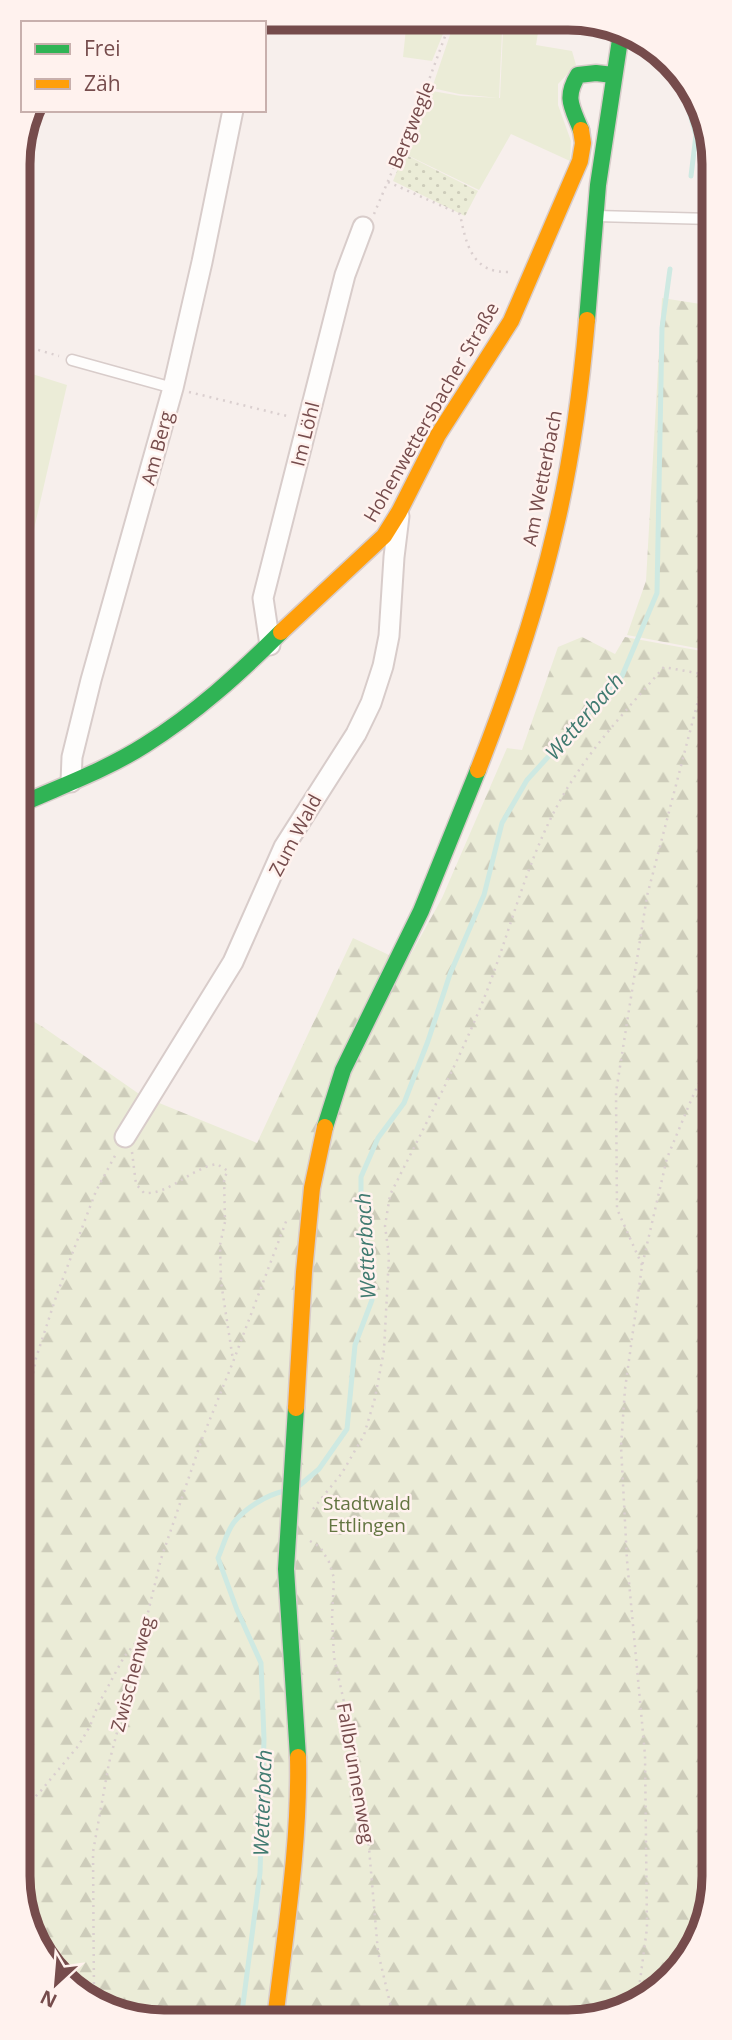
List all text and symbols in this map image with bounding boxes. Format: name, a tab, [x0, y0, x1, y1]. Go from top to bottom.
legend	[21, 21, 266, 112]
text: Frei	[84, 34, 121, 62]
text: Zäh	[84, 69, 121, 97]
street label: Bergwegle	[382, 77, 440, 173]
street label: Hohenwettersbacher Straße	[357, 297, 505, 527]
street label: Im Löhl	[284, 399, 326, 469]
street label: Am Berg	[135, 408, 179, 488]
street label: Am Wetterbach	[516, 408, 568, 548]
water label: Wetterbach	[538, 667, 630, 765]
street label: Zum Wald	[262, 789, 328, 881]
water label: Wetterbach	[348, 1192, 382, 1300]
park label: Stadtwald Ettlingen	[323, 1490, 411, 1538]
street label: Zwischenweg	[104, 1614, 160, 1734]
street label: Fallbrunnenweg	[331, 1701, 381, 1845]
water label: Wetterbach	[246, 1749, 278, 1857]
north arrow	[21, 1949, 91, 2019]
text: N	[36, 1984, 61, 2014]

